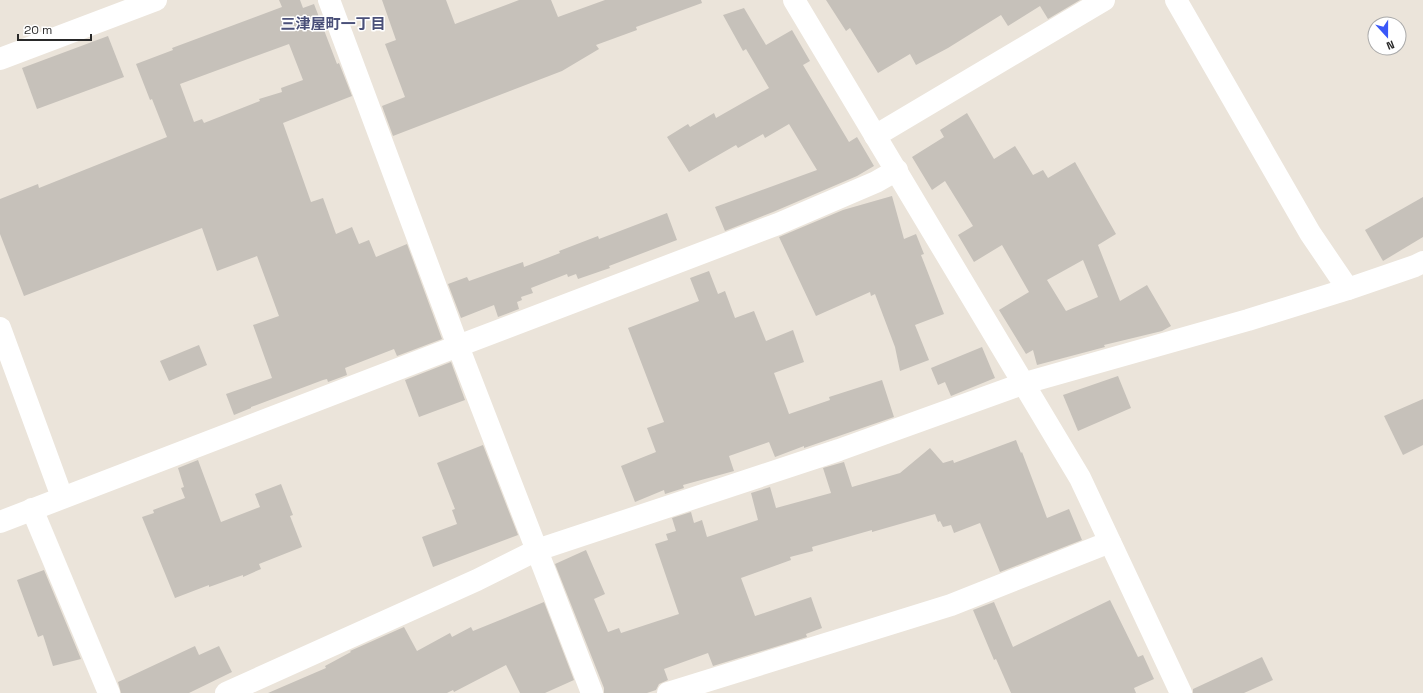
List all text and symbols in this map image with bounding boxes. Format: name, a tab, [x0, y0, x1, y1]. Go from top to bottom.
district label: 三津屋町一丁目	[280, 14, 386, 33]
scale bar	[18, 16, 91, 42]
north arrow	[1367, 16, 1407, 56]
text: 20 m	[24, 22, 52, 38]
text: N	[1385, 37, 1397, 53]

